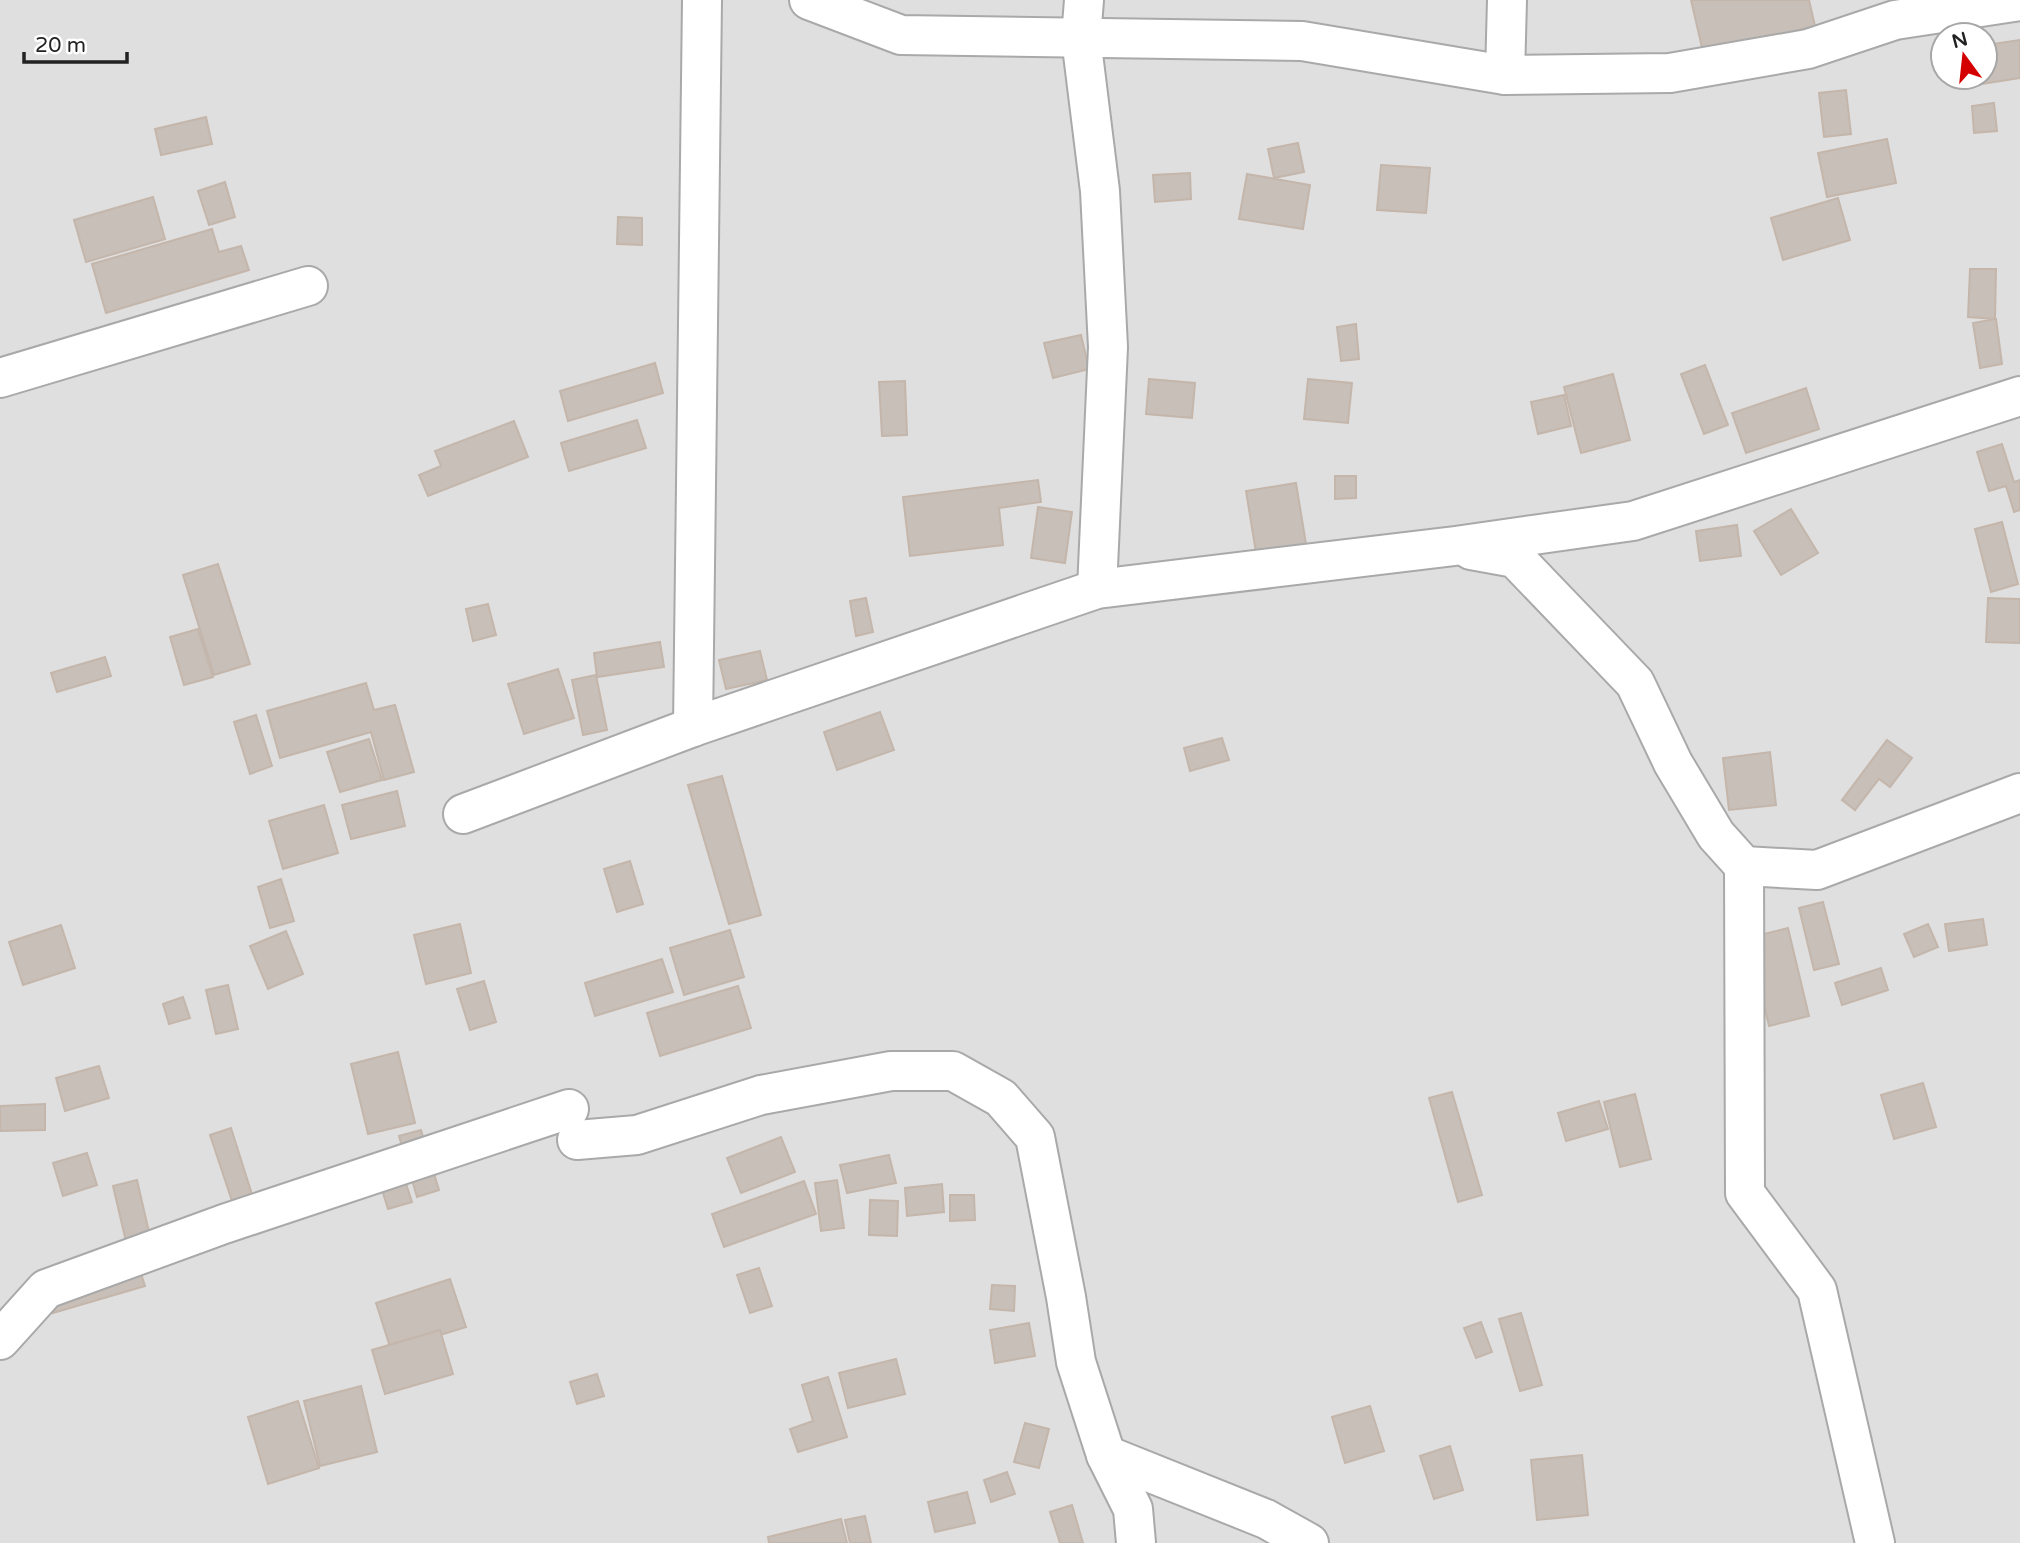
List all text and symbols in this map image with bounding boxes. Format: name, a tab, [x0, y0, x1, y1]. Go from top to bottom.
scale bar	[24, 21, 128, 65]
north arrow	[1929, 21, 1999, 91]
text: N	[1950, 28, 1970, 53]
text: 20 m	[35, 33, 86, 58]

